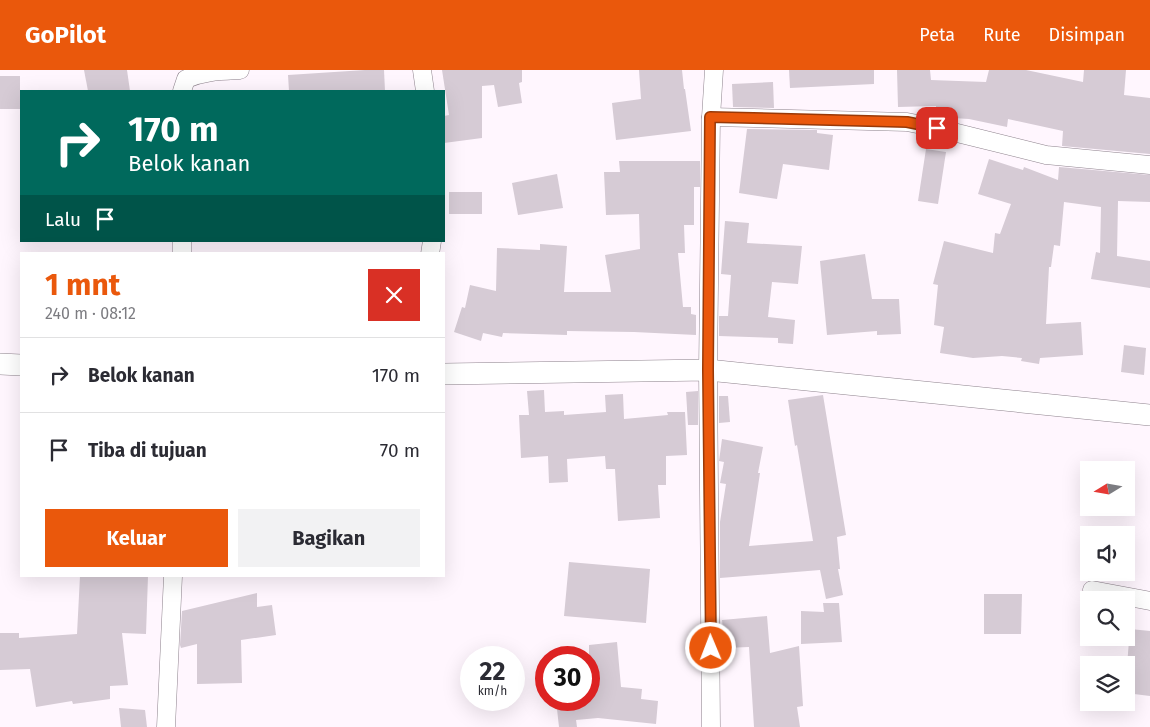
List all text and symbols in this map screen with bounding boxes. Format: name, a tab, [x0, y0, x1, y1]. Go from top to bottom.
text: GoPilot	[25, 21, 106, 49]
text: Peta	[919, 24, 955, 46]
text: Rute	[983, 24, 1021, 46]
text: Disimpan	[1049, 24, 1125, 46]
pin	[916, 107, 958, 149]
text: 170 m	[128, 108, 219, 150]
icon: right	[45, 110, 110, 175]
icon: arrive	[923, 114, 951, 142]
text: Belok kanan	[128, 150, 250, 177]
icon: arrive	[91, 205, 119, 233]
text: Lalu	[45, 208, 81, 231]
text: 1 mnt	[45, 267, 120, 303]
button: close	[368, 269, 420, 321]
text: 240 m · 08:12	[45, 304, 136, 323]
icon: right	[45, 361, 73, 389]
text: Belok kanan	[88, 364, 195, 387]
text: 170 m	[372, 364, 420, 387]
icon: arrive	[45, 436, 73, 464]
text: Tiba di tujuan	[88, 439, 207, 462]
text: 70 m	[380, 439, 420, 462]
north arrow	[1080, 461, 1135, 516]
map controls	[1080, 461, 1135, 711]
button: Keluar	[45, 509, 228, 567]
button: Bagikan	[238, 509, 420, 567]
button: sound	[1080, 526, 1135, 581]
button: search	[1080, 591, 1135, 646]
position arrow	[684, 621, 736, 673]
speed limit sign: 30	[535, 646, 600, 711]
button: layers	[1080, 656, 1135, 711]
text: 22	[480, 657, 505, 687]
text: km/h	[478, 684, 507, 698]

